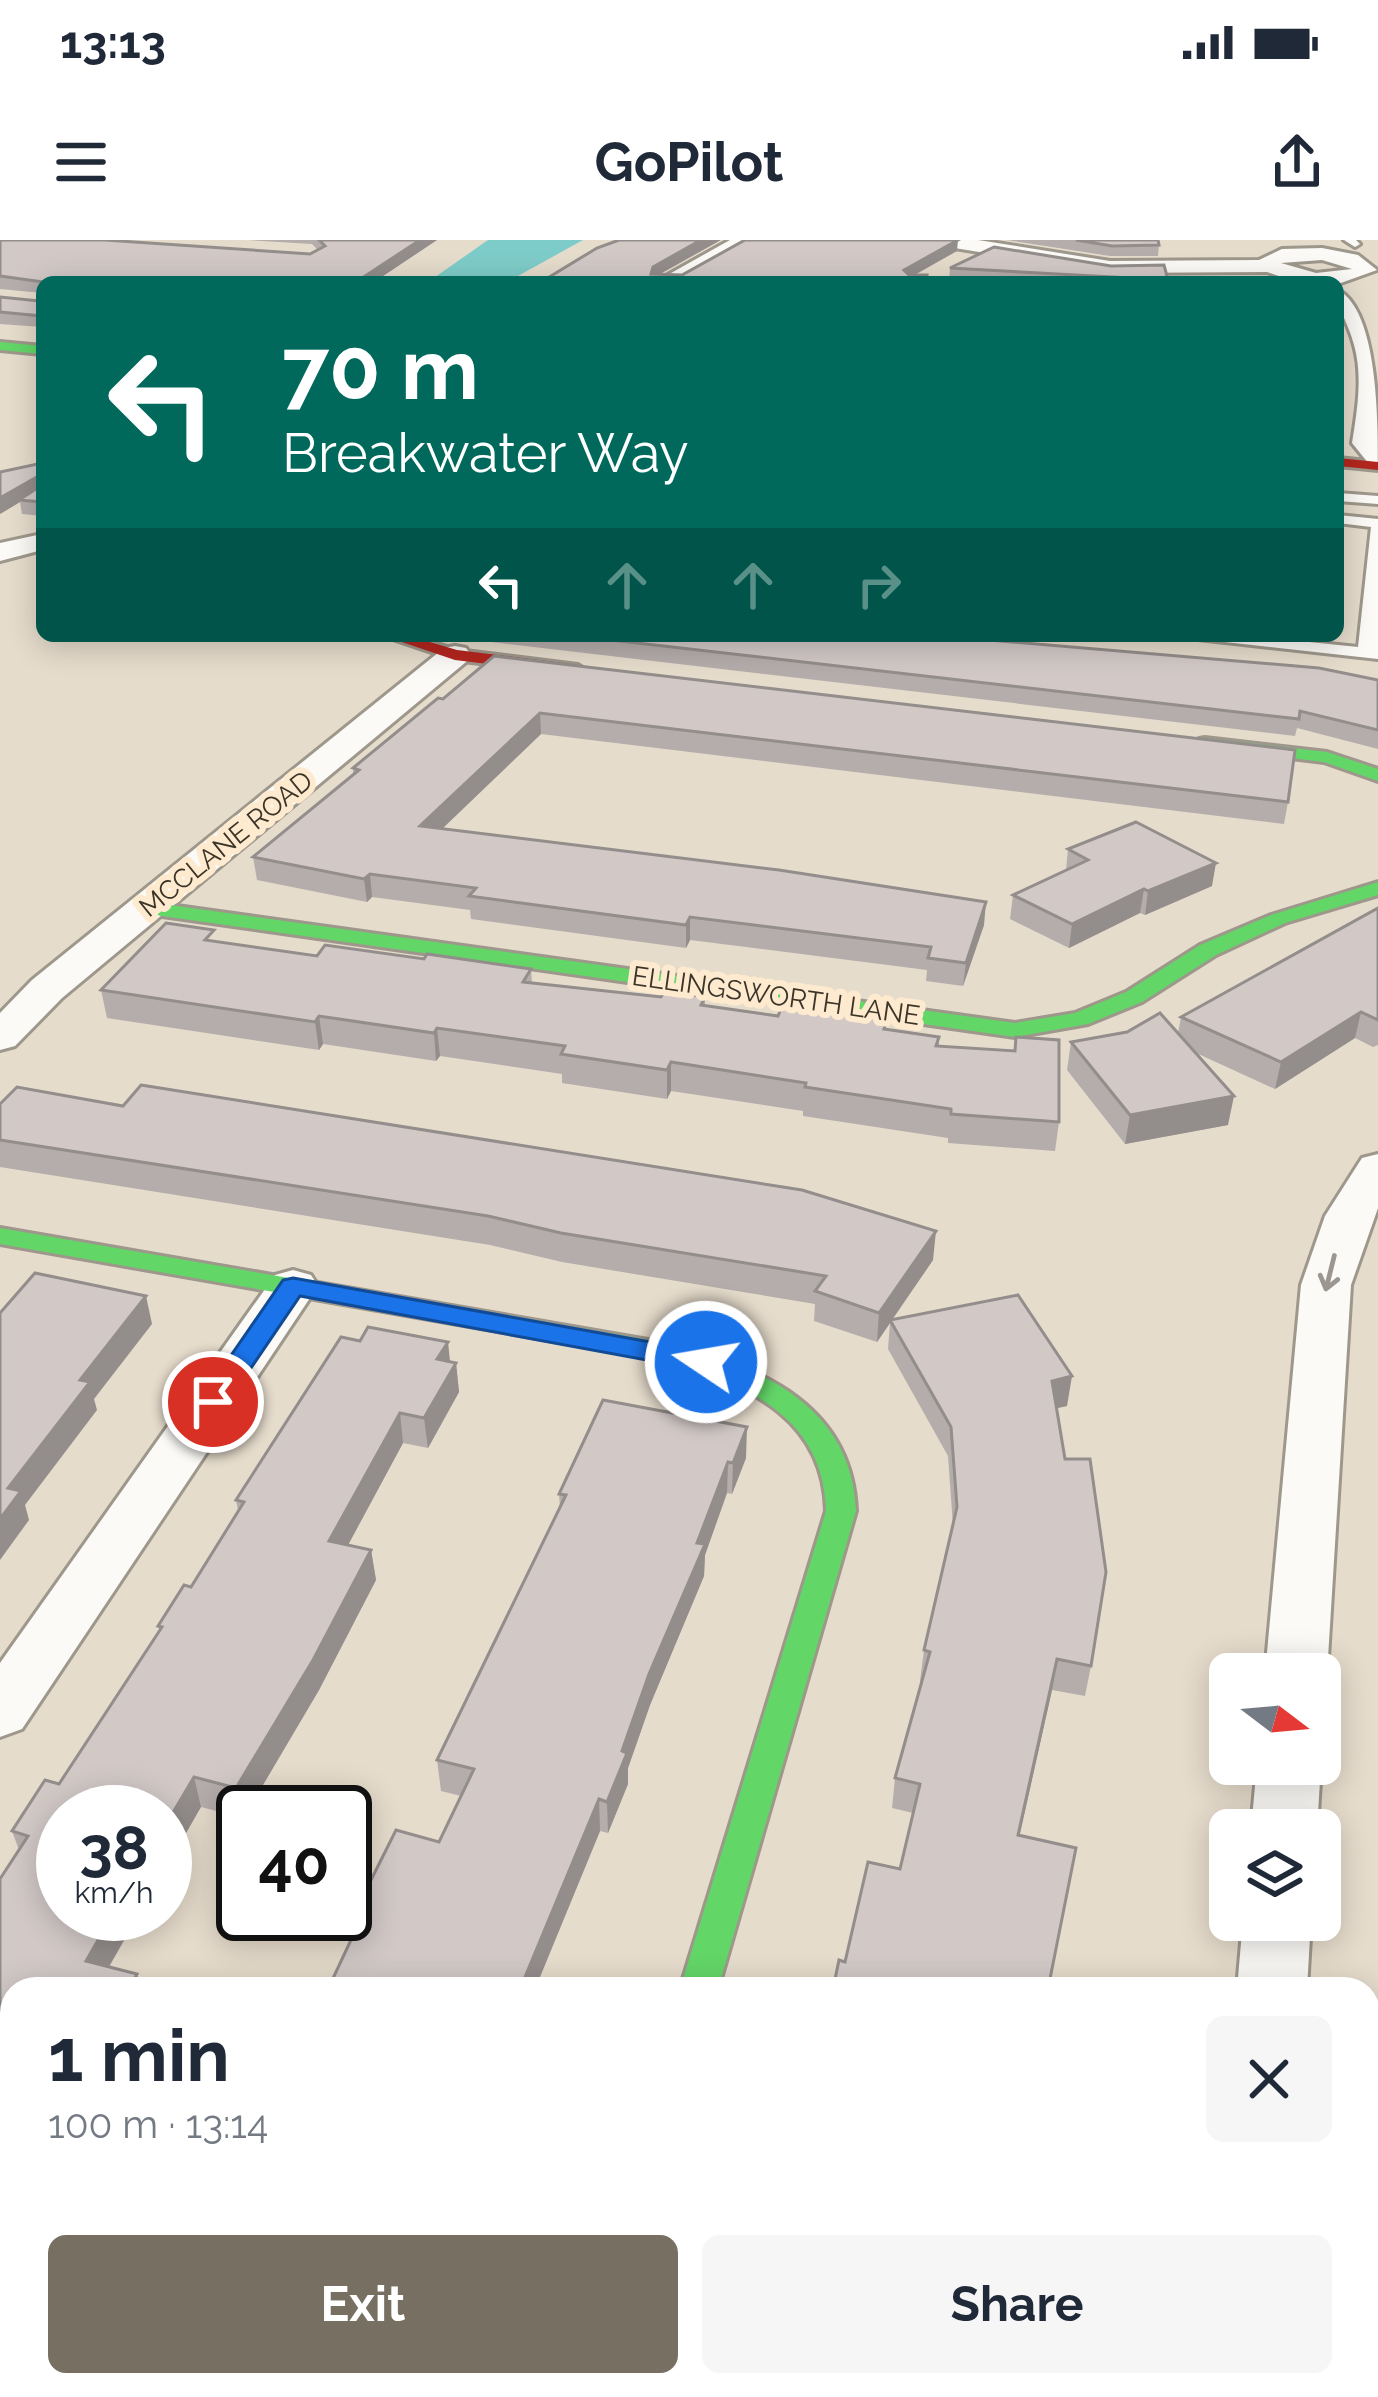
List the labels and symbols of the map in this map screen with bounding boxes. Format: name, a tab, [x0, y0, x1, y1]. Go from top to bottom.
street label: MCCLANE ROAD	[133, 764, 318, 923]
street label: ELLINGSWORTH LANE	[630, 960, 922, 1031]
one-way arrow	[1317, 1254, 1340, 1292]
position arrow	[643, 1299, 769, 1425]
pin	[162, 1351, 264, 1453]
north arrow	[1209, 1653, 1341, 1785]
speed limit sign: 40	[216, 1785, 372, 1941]

